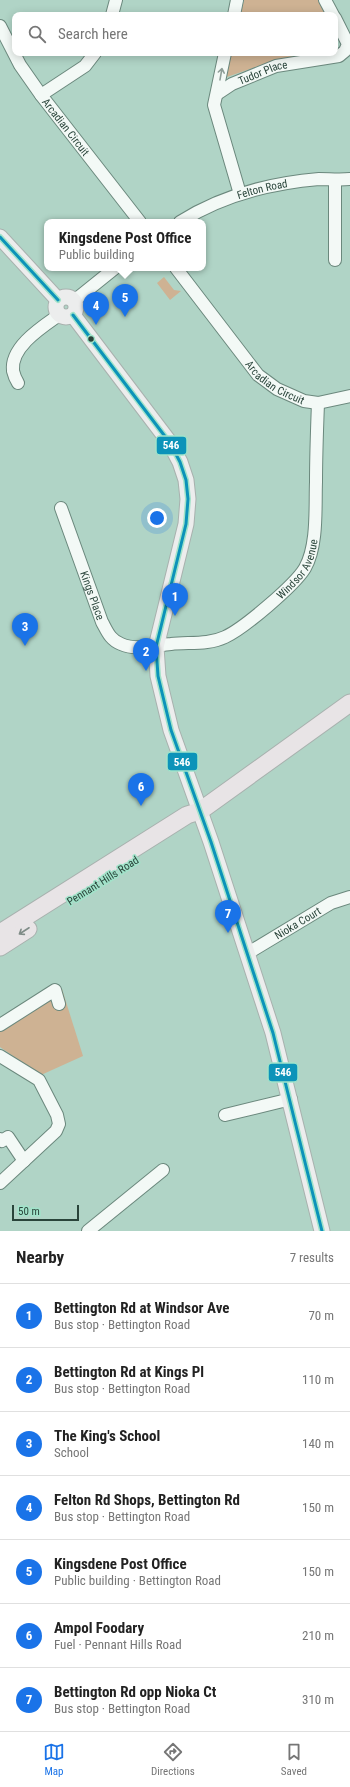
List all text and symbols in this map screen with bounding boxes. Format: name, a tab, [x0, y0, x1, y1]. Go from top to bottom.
search box	[12, 12, 338, 56]
icon: search	[26, 23, 48, 45]
text: Search here	[58, 25, 128, 43]
street label: Tudor Place	[236, 58, 288, 87]
one-way arrow	[217, 68, 225, 81]
street label: Arcadian Circuit	[39, 96, 92, 158]
street label: Felton Road	[235, 177, 288, 202]
popup	[44, 219, 206, 271]
text: Kingsdene Post Office	[59, 229, 191, 247]
text: Public building	[59, 247, 134, 262]
pin: 5	[112, 284, 138, 317]
pin: 4	[83, 292, 109, 325]
unlabelled marker	[86, 334, 96, 344]
street label: Arcadian Circuit	[243, 358, 306, 407]
line badge: 546	[156, 436, 187, 455]
text: 546	[163, 439, 180, 452]
your location	[147, 508, 167, 528]
street label: Windsor Avenue	[274, 538, 320, 602]
street label: Kings Place	[78, 569, 107, 622]
pin: 1	[162, 583, 188, 616]
pin: 3	[12, 613, 38, 646]
pin: 2	[133, 638, 159, 671]
line badge: 546	[167, 752, 198, 771]
text: 546	[174, 756, 191, 769]
pin: 6	[128, 773, 154, 806]
street label: Pennant Hills Road	[65, 854, 141, 908]
pin: 7	[215, 900, 241, 933]
street label: Nioka Court	[272, 904, 323, 942]
one-way arrow	[19, 927, 30, 935]
line badge: 546	[268, 1063, 298, 1082]
text: 546	[275, 1066, 292, 1079]
scale bar	[12, 1203, 79, 1222]
text: 50 m	[18, 1205, 40, 1218]
text: Nearby	[16, 1247, 64, 1267]
text: 7 results	[290, 1250, 334, 1265]
text: Bettington Rd at Windsor Ave	[54, 1299, 229, 1317]
text: 1	[26, 1308, 32, 1323]
text: 70 m	[308, 1308, 334, 1323]
text: Bus stop · Bettington Road	[54, 1317, 190, 1332]
text: Bettington Rd at Kings Pl	[54, 1363, 204, 1381]
text: 2	[26, 1372, 32, 1387]
text: 110 m	[302, 1372, 334, 1387]
text: Bus stop · Bettington Road	[54, 1381, 190, 1396]
text: The King's School	[54, 1427, 160, 1445]
text: 3	[26, 1436, 32, 1451]
text: 140 m	[302, 1436, 334, 1451]
text: School	[54, 1445, 89, 1460]
text: Felton Rd Shops, Bettington Rd	[54, 1491, 240, 1509]
text: 4	[26, 1500, 32, 1515]
text: 150 m	[302, 1500, 334, 1515]
text: Bus stop · Bettington Road	[54, 1509, 190, 1524]
text: Kingsdene Post Office	[54, 1555, 187, 1573]
text: 5	[26, 1564, 32, 1579]
text: 150 m	[302, 1564, 334, 1579]
text: Public building · Bettington Road	[54, 1573, 221, 1588]
text: Ampol Foodary	[54, 1619, 144, 1637]
text: 6	[26, 1628, 32, 1643]
text: 210 m	[302, 1628, 334, 1643]
text: Fuel · Pennant Hills Road	[54, 1637, 182, 1652]
text: Bettington Rd opp Nioka Ct	[54, 1683, 216, 1701]
text: 7	[26, 1692, 32, 1707]
text: 310 m	[302, 1692, 334, 1707]
text: Bus stop · Bettington Road	[54, 1701, 190, 1716]
tab: Map	[43, 1741, 65, 1778]
tab: Directions	[151, 1741, 195, 1778]
tab: Saved	[281, 1741, 307, 1778]

